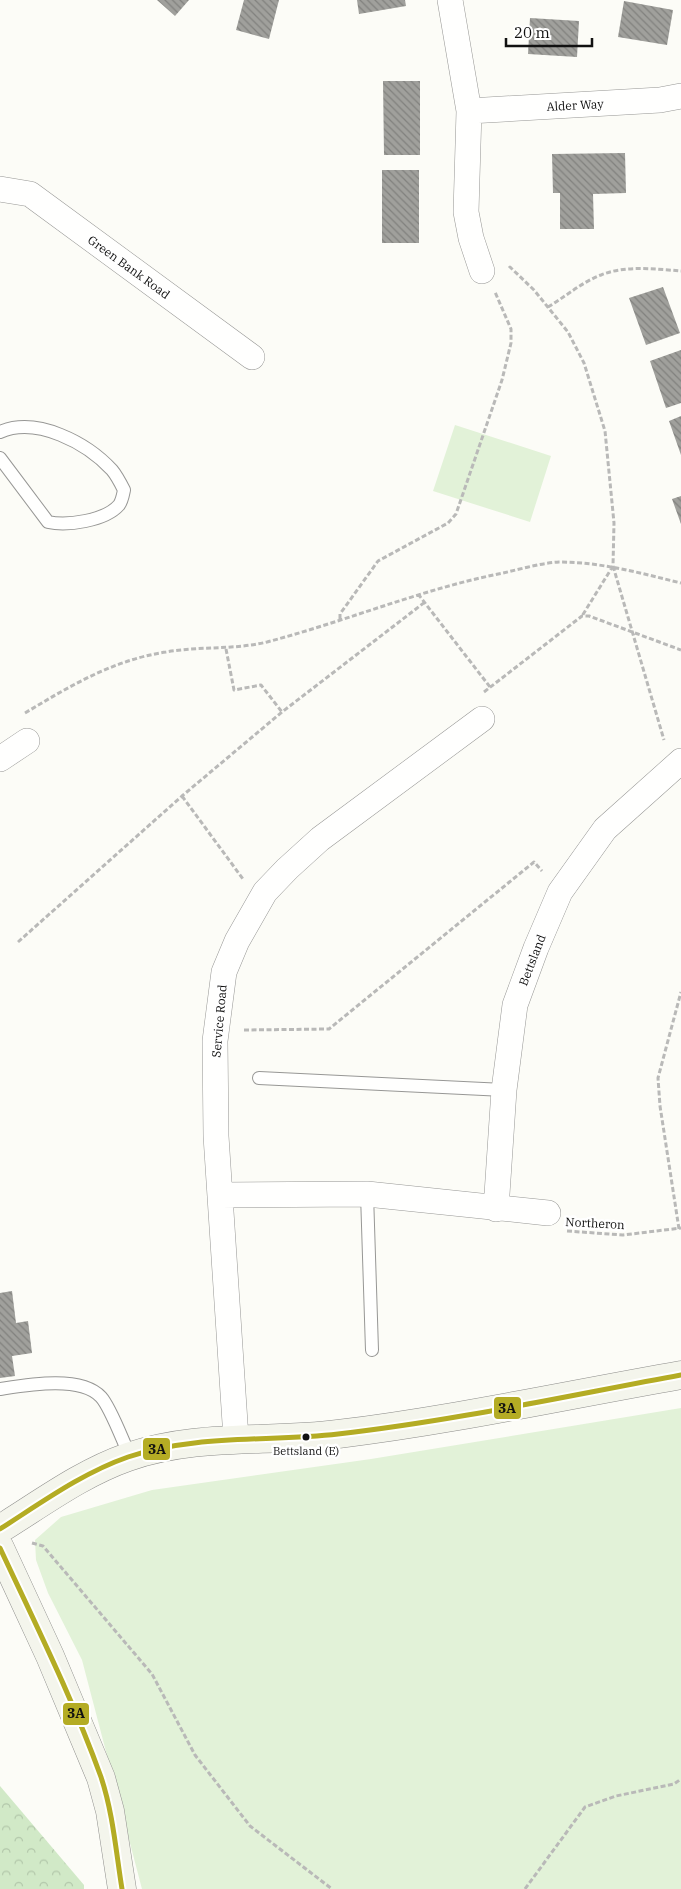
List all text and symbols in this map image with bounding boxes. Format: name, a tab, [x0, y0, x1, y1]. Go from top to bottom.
scale bar	[506, 15, 592, 47]
text: 20 m	[514, 23, 550, 42]
street label: Alder Way	[546, 96, 605, 114]
street label: Green Bank Road	[85, 232, 173, 302]
street label: Bettsland	[515, 932, 549, 988]
street label: Service Road	[208, 984, 230, 1058]
street label: Northeron	[565, 1214, 625, 1232]
line badge: 3A	[493, 1396, 522, 1420]
text: 3A	[498, 1399, 516, 1417]
marker: Bettsland (E)	[301, 1432, 311, 1442]
line badge: 3A	[142, 1437, 171, 1461]
text: 3A	[148, 1440, 166, 1458]
place label: Bettsland (E)	[273, 1444, 339, 1458]
line badge: 3A	[62, 1702, 90, 1726]
text: 3A	[67, 1704, 85, 1722]

